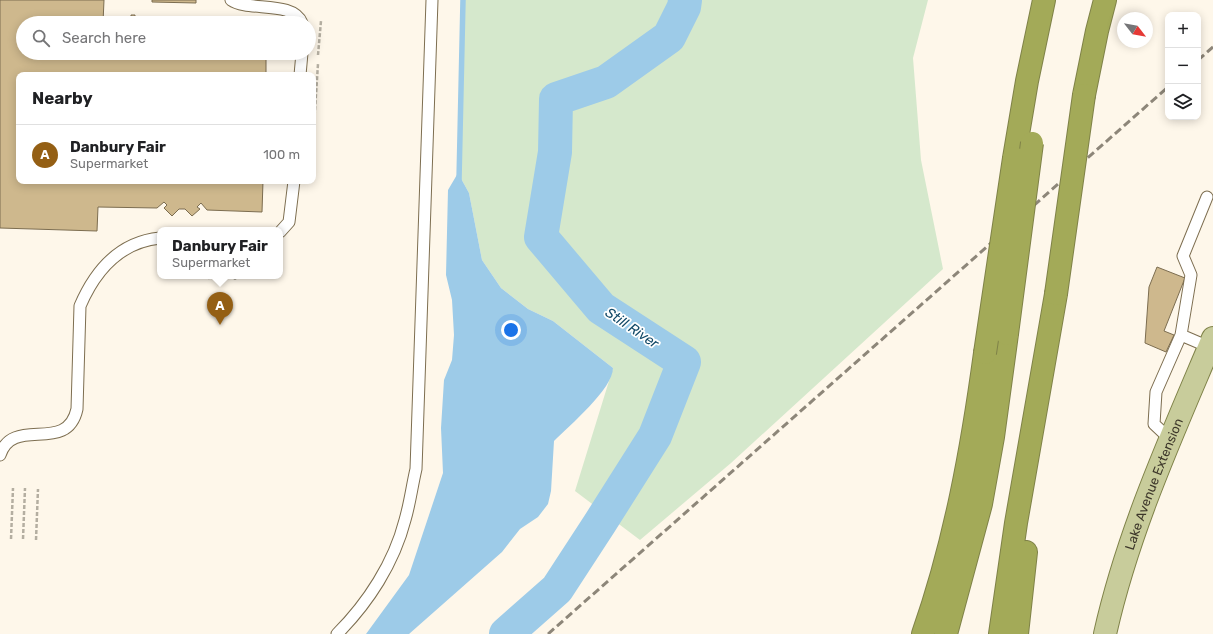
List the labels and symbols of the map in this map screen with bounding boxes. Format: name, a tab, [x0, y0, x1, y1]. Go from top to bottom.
north arrow	[1117, 12, 1153, 48]
pin: A	[207, 292, 233, 325]
water label: Still River	[602, 304, 663, 352]
your location	[501, 320, 521, 340]
street label: Lake Avenue Extension	[1121, 416, 1186, 552]

